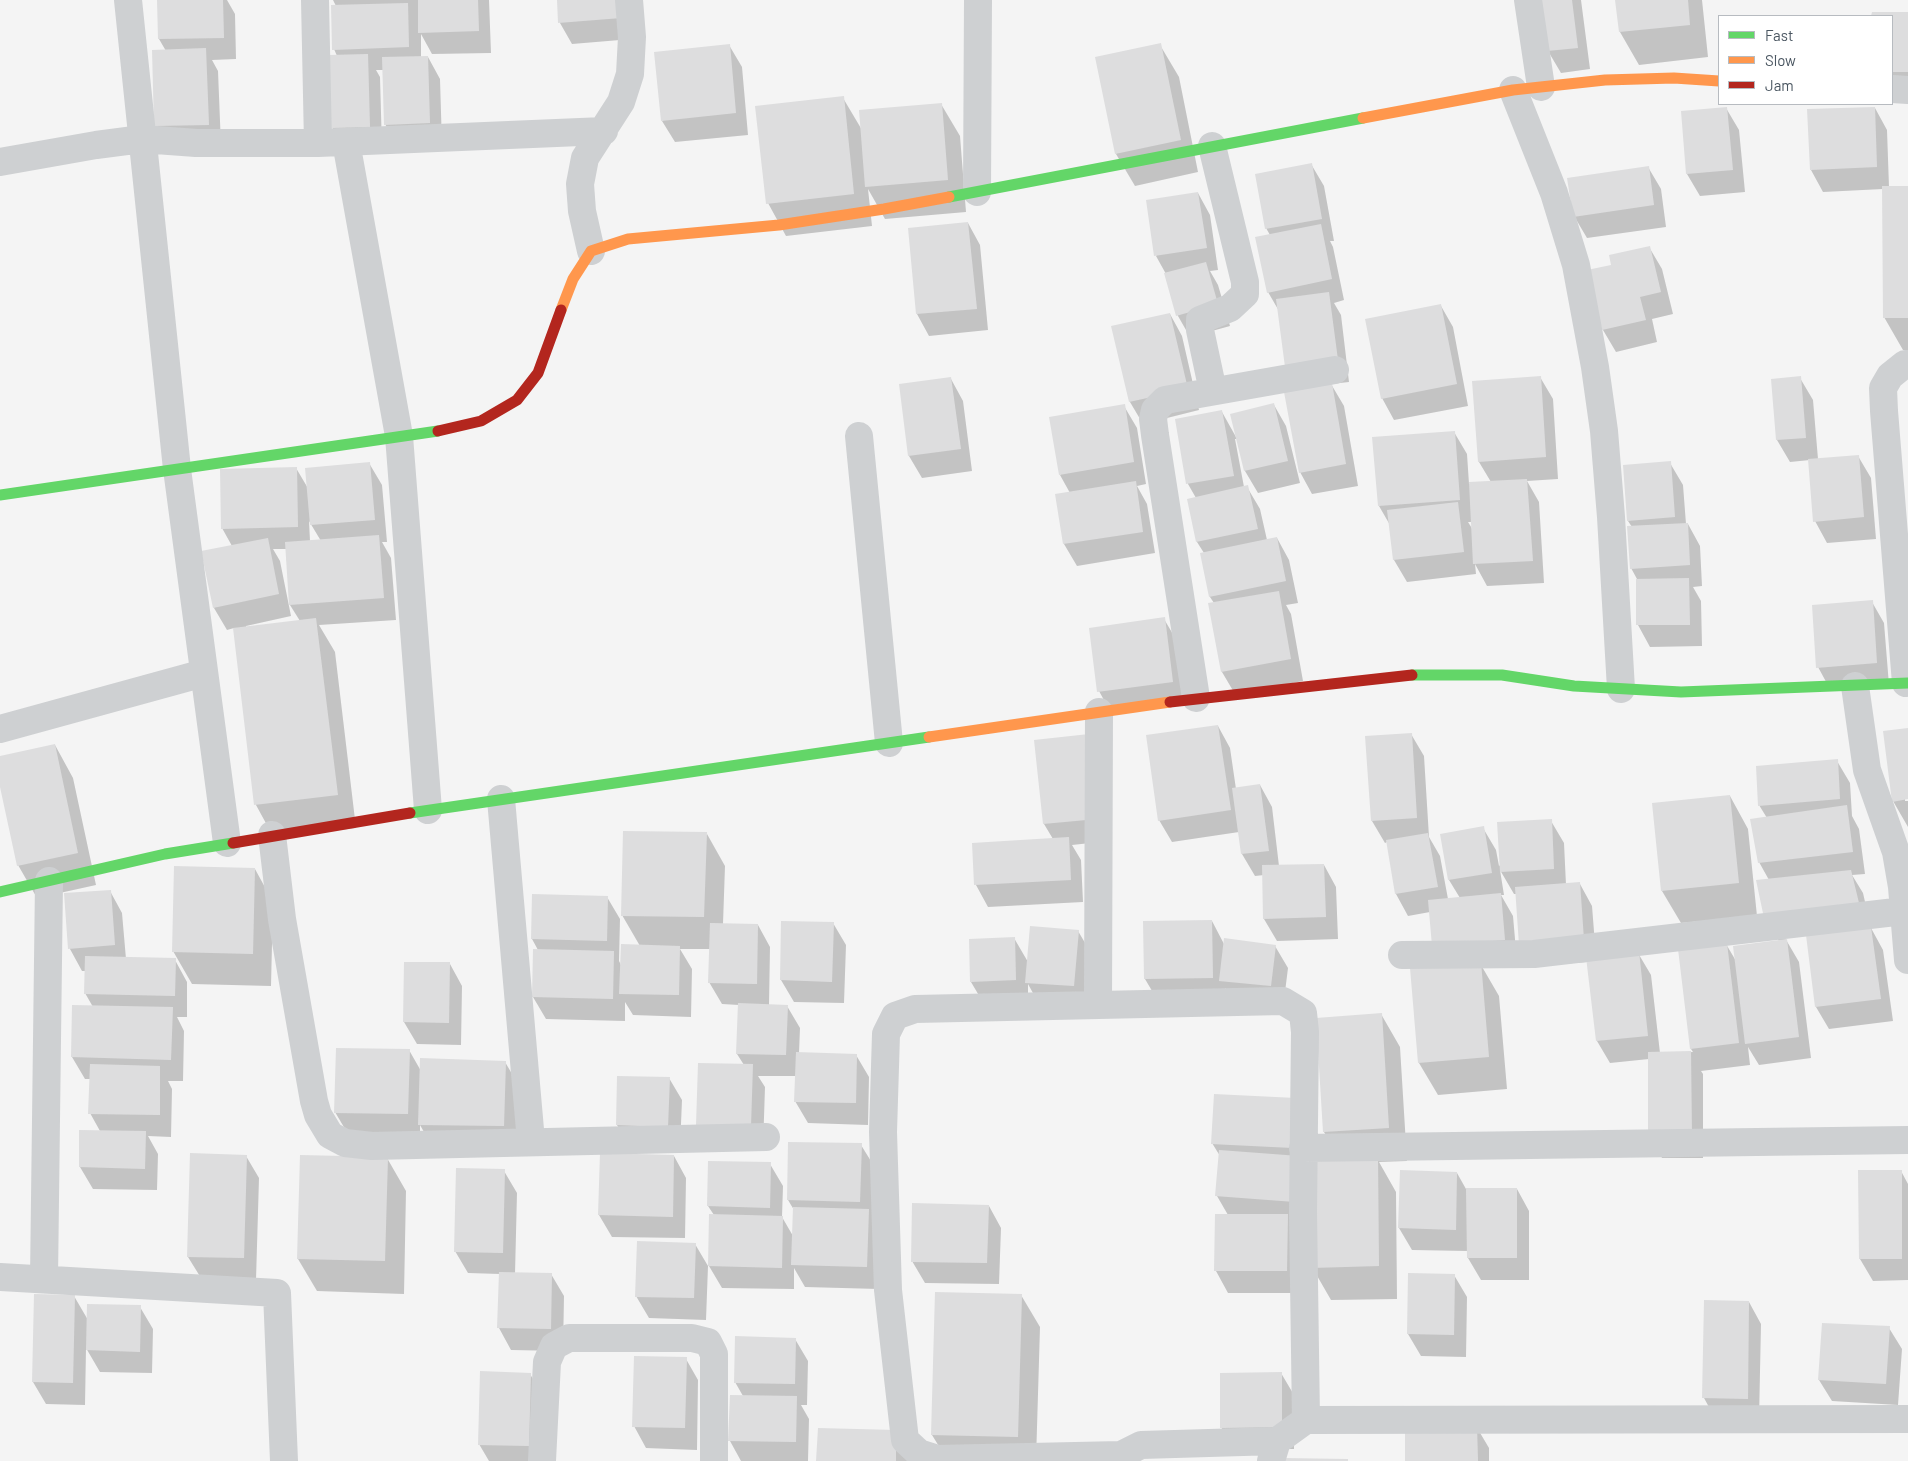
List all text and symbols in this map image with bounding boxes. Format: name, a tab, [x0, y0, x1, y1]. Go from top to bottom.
legend	[1718, 15, 1893, 105]
text: Fast	[1765, 26, 1793, 44]
text: Slow	[1765, 51, 1796, 69]
text: Jam	[1765, 76, 1794, 94]

